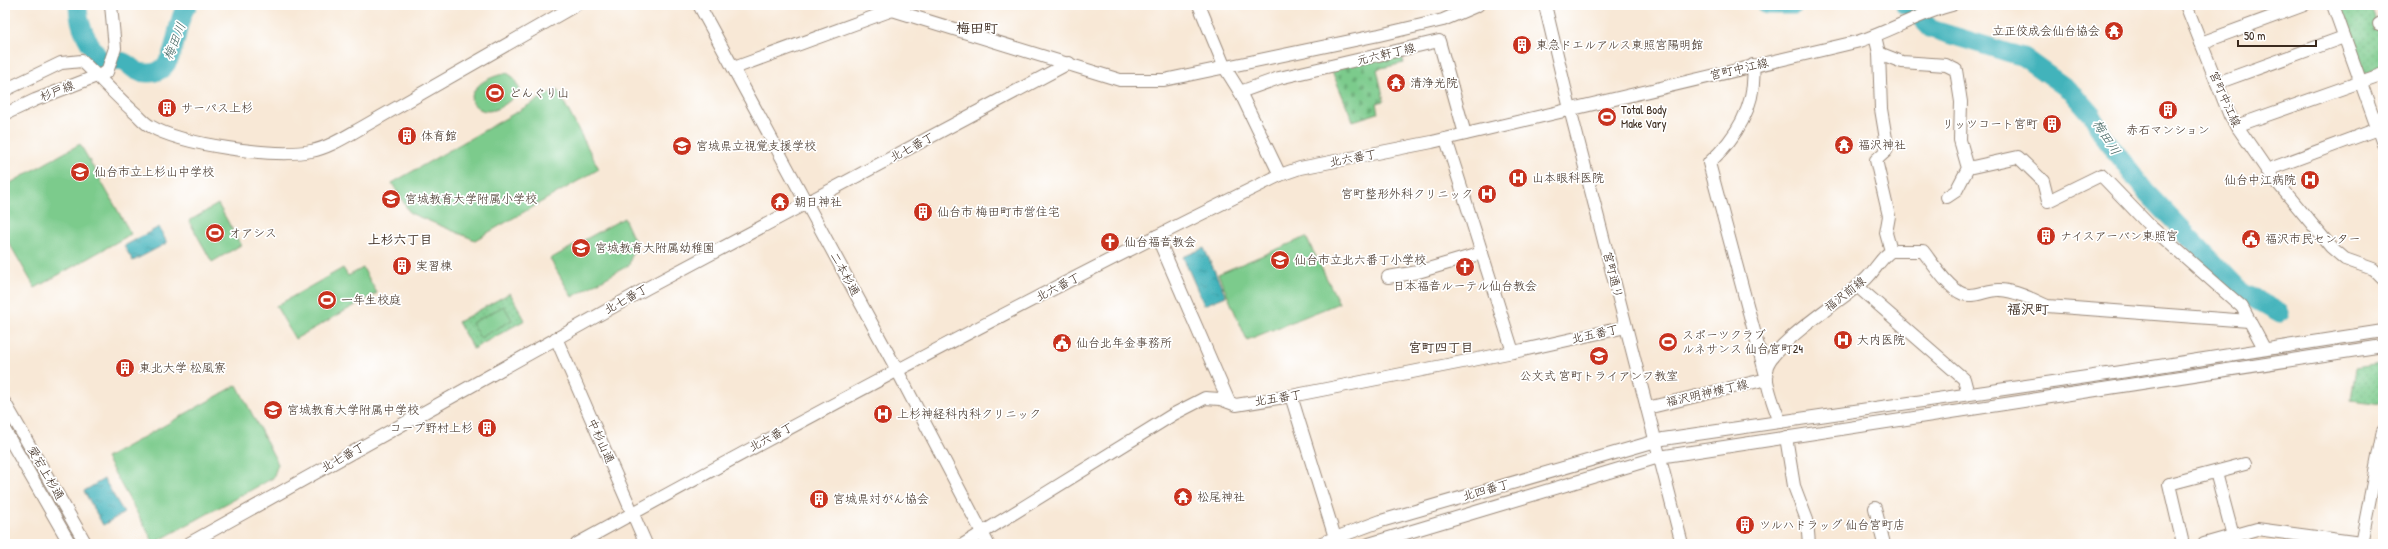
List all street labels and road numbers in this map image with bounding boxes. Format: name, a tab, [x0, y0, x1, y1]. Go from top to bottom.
street label: 元六軒丁線	[1355, 38, 1417, 69]
street label: 宮町中江線	[1708, 53, 1770, 84]
street label: 宮町中江線	[2205, 68, 2245, 130]
street label: 杉戸線	[37, 76, 77, 105]
street label: 北七番丁	[887, 128, 937, 165]
street label: 北六番丁	[1328, 145, 1378, 170]
street label: 二本杉通	[826, 249, 865, 299]
street label: 宮町通り	[1599, 250, 1628, 300]
street label: 北六番丁	[1033, 268, 1083, 305]
street label: 福沢前線	[1821, 272, 1869, 315]
street label: 北七番丁	[601, 279, 651, 318]
street label: 北五番丁	[1570, 320, 1620, 347]
street label: 福沢明神横丁線	[1664, 375, 1750, 410]
street label: 北五番丁	[1253, 385, 1303, 410]
street label: 中杉山通	[584, 415, 619, 466]
street label: 北六番丁	[746, 418, 796, 455]
street label: 北七番丁	[318, 437, 368, 476]
street label: 愛宕上杉通	[24, 443, 69, 503]
street label: 北四番丁	[1460, 475, 1511, 504]

